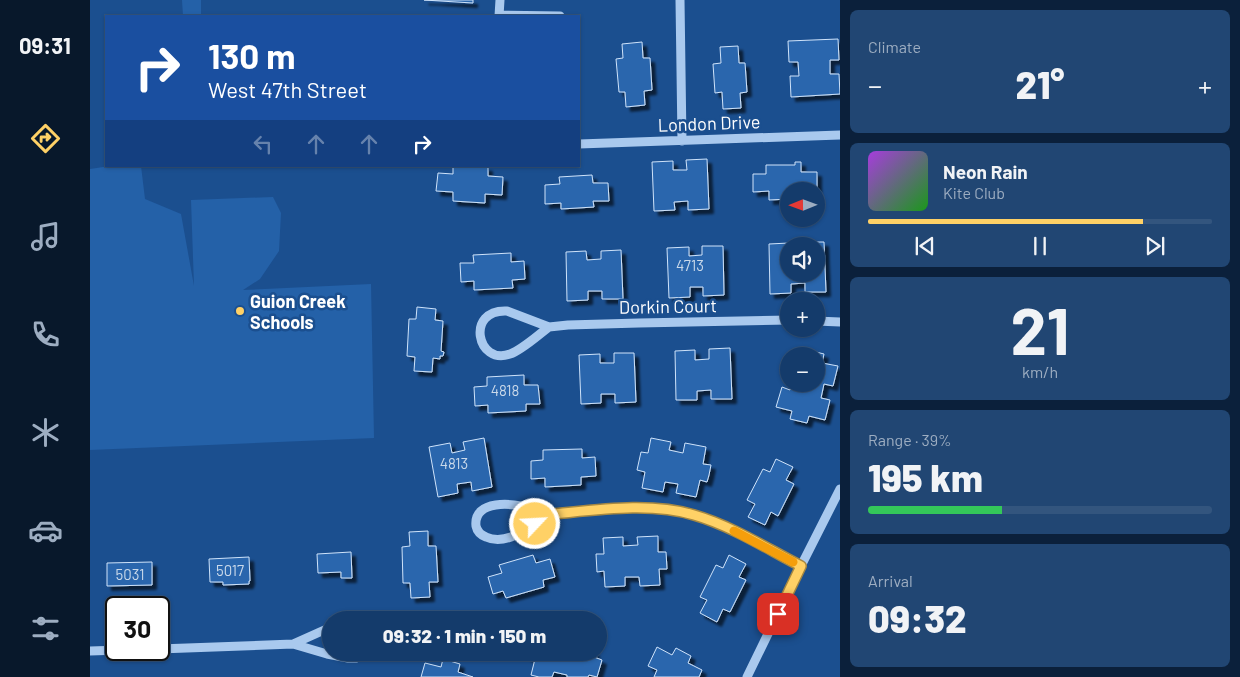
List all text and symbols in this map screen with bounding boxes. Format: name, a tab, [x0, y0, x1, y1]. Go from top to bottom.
text: 09:31	[19, 32, 71, 58]
text: 130 m	[208, 34, 295, 76]
icon: right	[125, 35, 190, 100]
text: Climate	[868, 37, 921, 56]
text: 21°	[1015, 61, 1065, 107]
text: −	[868, 68, 882, 102]
text: +	[1198, 68, 1212, 102]
text: West 47th Street	[208, 76, 367, 102]
street label: London Drive	[657, 110, 761, 136]
icon: directions	[28, 121, 63, 156]
icon: left	[249, 130, 277, 158]
icon: ahead	[302, 130, 330, 158]
icon: ahead	[355, 130, 383, 158]
icon: right	[408, 130, 436, 158]
text: Neon Rain	[943, 160, 1028, 183]
north arrow	[780, 182, 825, 228]
map controls	[780, 182, 825, 392]
text: Kite Club	[943, 183, 1005, 202]
icon: music	[28, 219, 63, 254]
icon: previous	[911, 232, 939, 260]
icon: pause	[1026, 232, 1054, 260]
icon: next	[1141, 232, 1169, 260]
button: sound	[780, 237, 825, 282]
house number: 4713	[676, 256, 704, 274]
place label: Guion Creek Schools	[250, 290, 346, 333]
text: 21	[1010, 290, 1070, 368]
button: +	[780, 292, 825, 337]
street label: Dorkin Court	[619, 294, 717, 318]
marker: Guion Creek Schools	[234, 305, 246, 317]
icon: phone	[28, 317, 63, 352]
button: −	[780, 347, 825, 392]
text: km/h	[1022, 362, 1058, 381]
house number: 4818	[491, 381, 519, 399]
icon: climate	[28, 415, 63, 450]
text: Range · 39%	[868, 430, 952, 449]
house number: 4813	[440, 454, 468, 472]
text: 195 km	[868, 454, 983, 500]
position arrow	[508, 497, 560, 549]
icon: car	[28, 513, 63, 548]
house number: 5017	[216, 561, 244, 579]
house number: 5031	[115, 565, 145, 583]
text: Arrival	[868, 571, 913, 590]
pin	[757, 593, 799, 635]
text: 09:32	[868, 595, 967, 641]
speed limit sign: 30	[105, 596, 170, 661]
icon: arrive	[764, 600, 792, 628]
icon: filters	[28, 611, 63, 646]
text: 09:32 · 1 min · 150 m	[383, 624, 546, 647]

